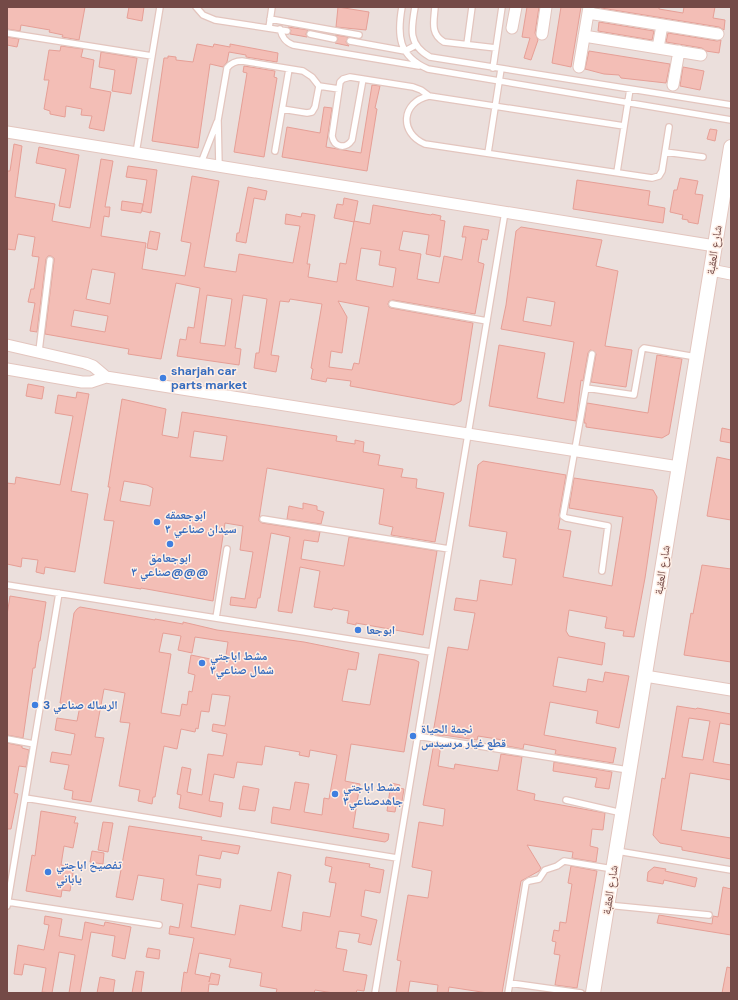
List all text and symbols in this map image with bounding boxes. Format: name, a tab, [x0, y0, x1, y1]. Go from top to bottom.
street label: شارع العقبة	[702, 224, 726, 276]
place label: sharjah car parts market	[171, 363, 247, 393]
marker: sharjah car parts market	[158, 373, 168, 383]
place label: ابوجعمقه سيدان صناعي ٣	[165, 507, 237, 539]
marker: ابوجعمقه سيدان صناعي ٣	[152, 517, 162, 527]
marker: ابوجعامق صناعي ٣@@@	[165, 539, 175, 549]
street label: شارع العقبة	[650, 544, 674, 596]
place label: ابوجعامق صناعي ٣@@@	[131, 550, 209, 582]
place label: ابوجعا	[366, 622, 395, 638]
marker: ابوجعا	[353, 625, 363, 635]
place label: مشط اباجتي شمال صناعي٣	[210, 648, 274, 680]
marker: مشط اباجتي شمال صناعي٣	[197, 658, 207, 668]
place label: الرساله صناعي 3	[43, 697, 118, 715]
marker: الرساله صناعي 3	[30, 700, 40, 710]
place label: نجمة الحياة قطع غيار مرسيدس	[421, 721, 506, 751]
marker: نجمة الحياة قطع غيار مرسيدس	[408, 731, 418, 741]
place label: مشط اباجتي جاهدصناعي٣	[343, 779, 403, 811]
marker: مشط اباجتي جاهدصناعي٣	[330, 789, 340, 799]
place label: تفصيخ اباجتي ياباني	[56, 857, 122, 889]
street label: شارع العقبة	[598, 864, 622, 916]
marker: تفصيخ اباجتي ياباني	[43, 867, 53, 877]

